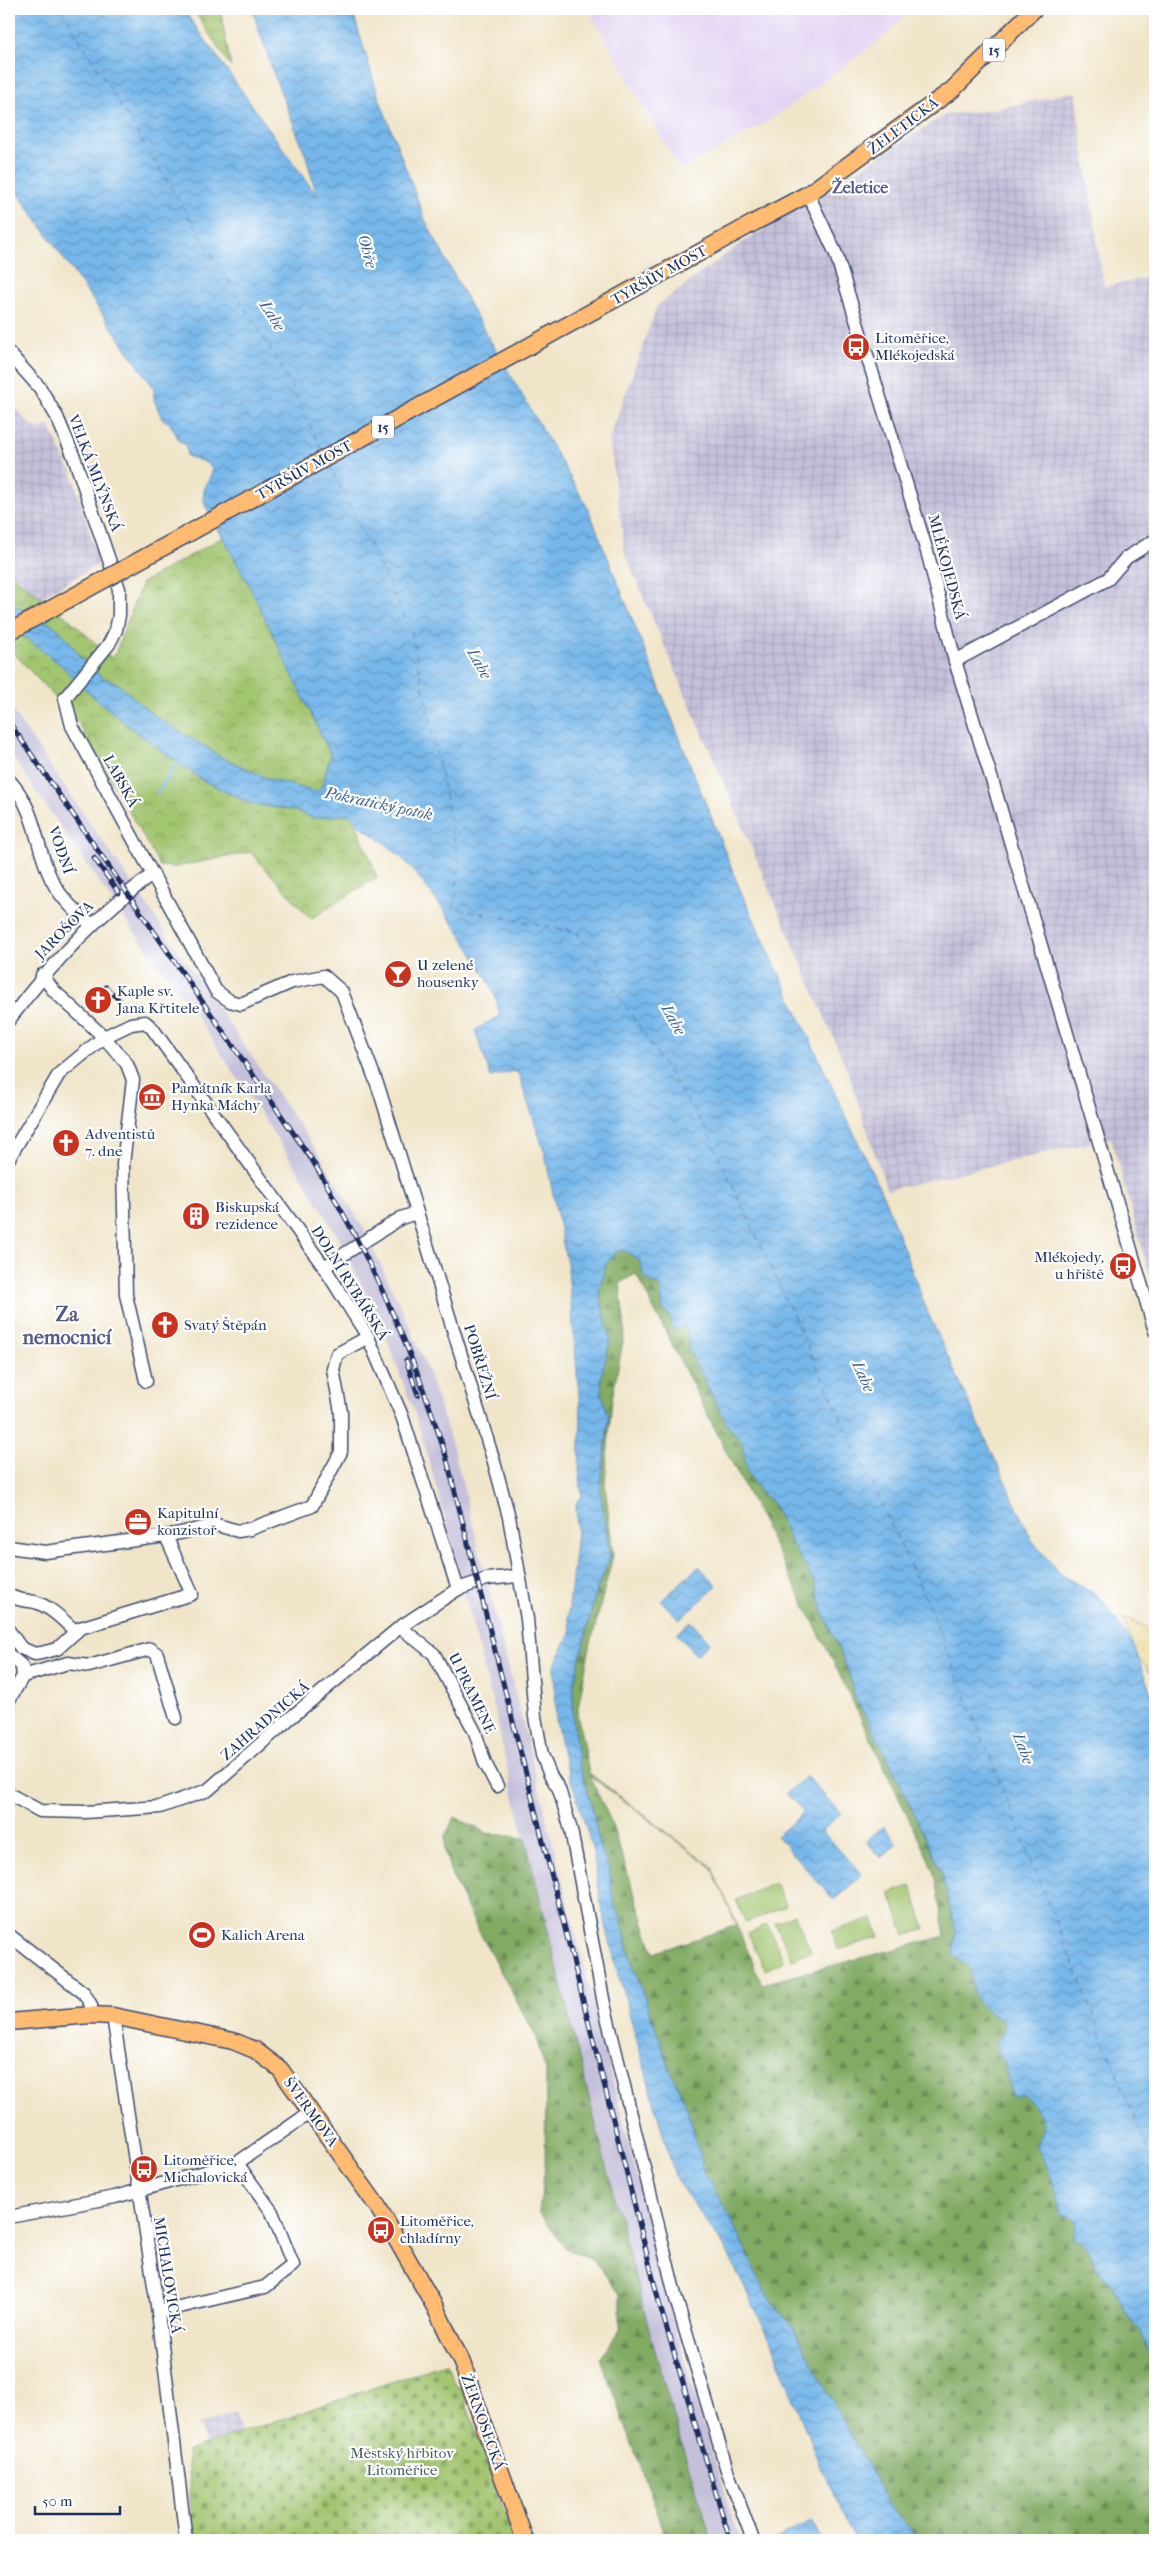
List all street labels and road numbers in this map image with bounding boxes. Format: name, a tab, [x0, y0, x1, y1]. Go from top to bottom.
road number: 15	[983, 38, 1005, 62]
street label: ŽELETICKÁ	[864, 93, 942, 158]
street label: TYRŠŮV MOST	[608, 241, 711, 309]
street label: VELKÁ MLÝNSKÁ	[64, 411, 126, 534]
road number: 15	[372, 416, 394, 438]
street label: TYRŠŮV MOST	[253, 436, 356, 504]
street label: MLÉKOJEDSKÁ	[924, 512, 970, 622]
street label: LABSKÁ	[99, 752, 143, 811]
street label: VODNÍ	[44, 823, 78, 877]
street label: JAROŠOVA	[30, 897, 97, 964]
street label: DOLNÍ RYBÁŘSKÁ	[307, 1222, 393, 1344]
street label: POBŘEŽNÍ	[460, 1322, 500, 1403]
street label: U PRAMENE	[445, 1650, 499, 1736]
street label: ZAHRADNICKÁ	[217, 1677, 313, 1764]
street label: ŠVERMOVA	[280, 2074, 342, 2150]
street label: MICHALOVICKÁ	[150, 2215, 186, 2335]
street label: ŽERNOSECKÁ	[457, 2372, 509, 2473]

